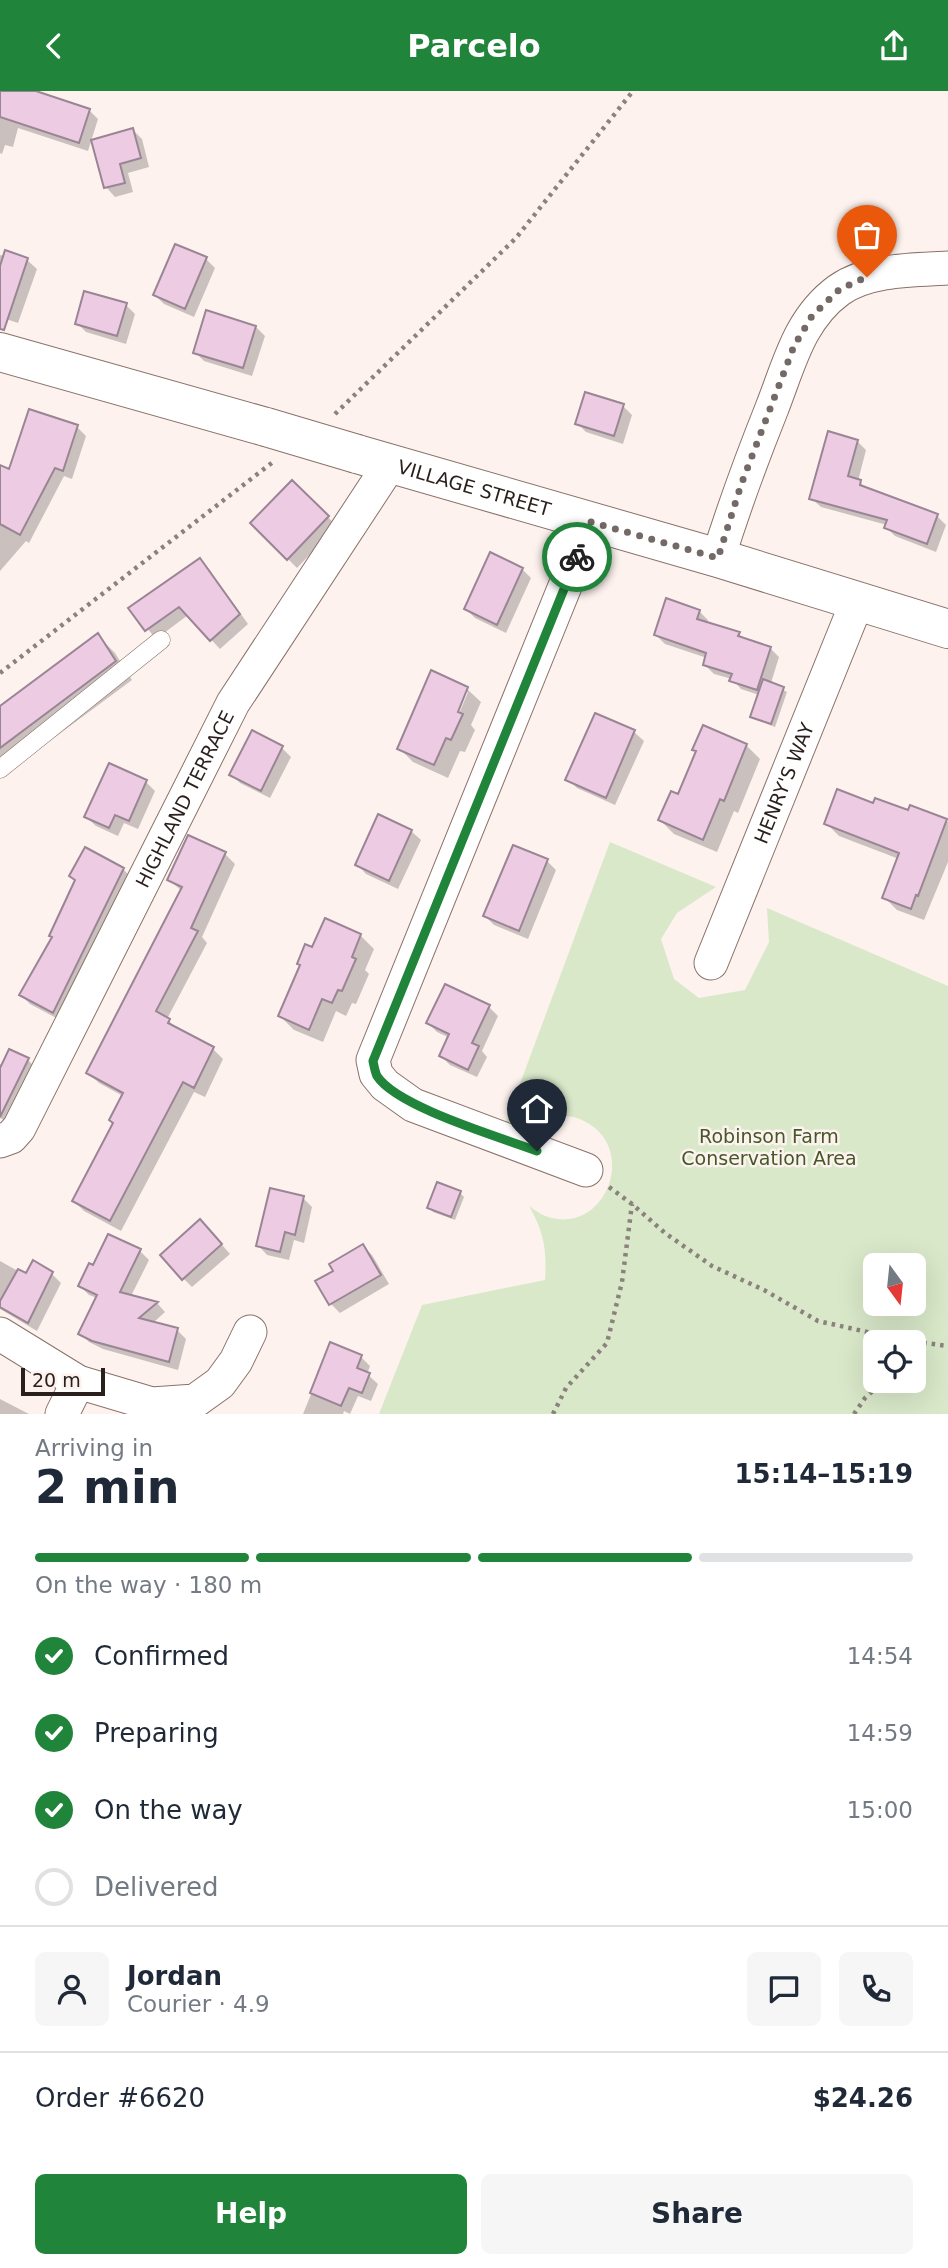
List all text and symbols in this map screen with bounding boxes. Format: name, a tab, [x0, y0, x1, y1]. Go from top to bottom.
icon: back	[35, 27, 73, 65]
text: Parcelo	[407, 27, 541, 65]
icon: share	[875, 27, 913, 65]
pin	[837, 205, 897, 277]
icon: bag	[848, 216, 886, 254]
street label: VILLAGE STREET	[395, 455, 554, 520]
courier	[542, 522, 612, 592]
icon: bike	[558, 538, 596, 576]
street label: HIGHLAND TERRACE	[131, 707, 238, 891]
street label: HENRY'S WAY	[749, 719, 818, 847]
pin	[507, 1079, 567, 1151]
icon: home	[518, 1090, 556, 1128]
park label: Robinson Farm Conservation Area	[681, 1125, 857, 1169]
north arrow	[863, 1253, 926, 1316]
map controls	[863, 1253, 926, 1393]
button: locate	[863, 1330, 926, 1393]
scale bar	[21, 1365, 105, 1397]
text: 20 m	[32, 1369, 81, 1391]
text: Arriving in	[35, 1435, 153, 1461]
text: 15:14–15:19	[734, 1459, 913, 1489]
text: 2 min	[35, 1460, 179, 1514]
text: On the way · 180 m	[35, 1572, 262, 1598]
icon: check	[35, 1637, 73, 1675]
text: Confirmed	[94, 1641, 229, 1671]
text: 14:54	[847, 1643, 913, 1669]
icon: check	[35, 1714, 73, 1752]
text: Preparing	[94, 1718, 219, 1748]
text: 14:59	[847, 1720, 913, 1746]
icon: check	[35, 1791, 73, 1829]
text: On the way	[94, 1795, 243, 1825]
text: 15:00	[847, 1797, 913, 1823]
text: Delivered	[94, 1872, 218, 1902]
button: person	[35, 1952, 109, 2026]
button: chat	[747, 1952, 821, 2026]
button: phone	[839, 1952, 913, 2026]
text: Jordan	[127, 1961, 222, 1991]
text: Courier · 4.9	[127, 1991, 270, 2017]
text: Order #6620	[35, 2083, 205, 2113]
text: $24.26	[813, 2083, 913, 2113]
button: Help	[35, 2174, 467, 2254]
button: Share	[481, 2174, 913, 2254]

